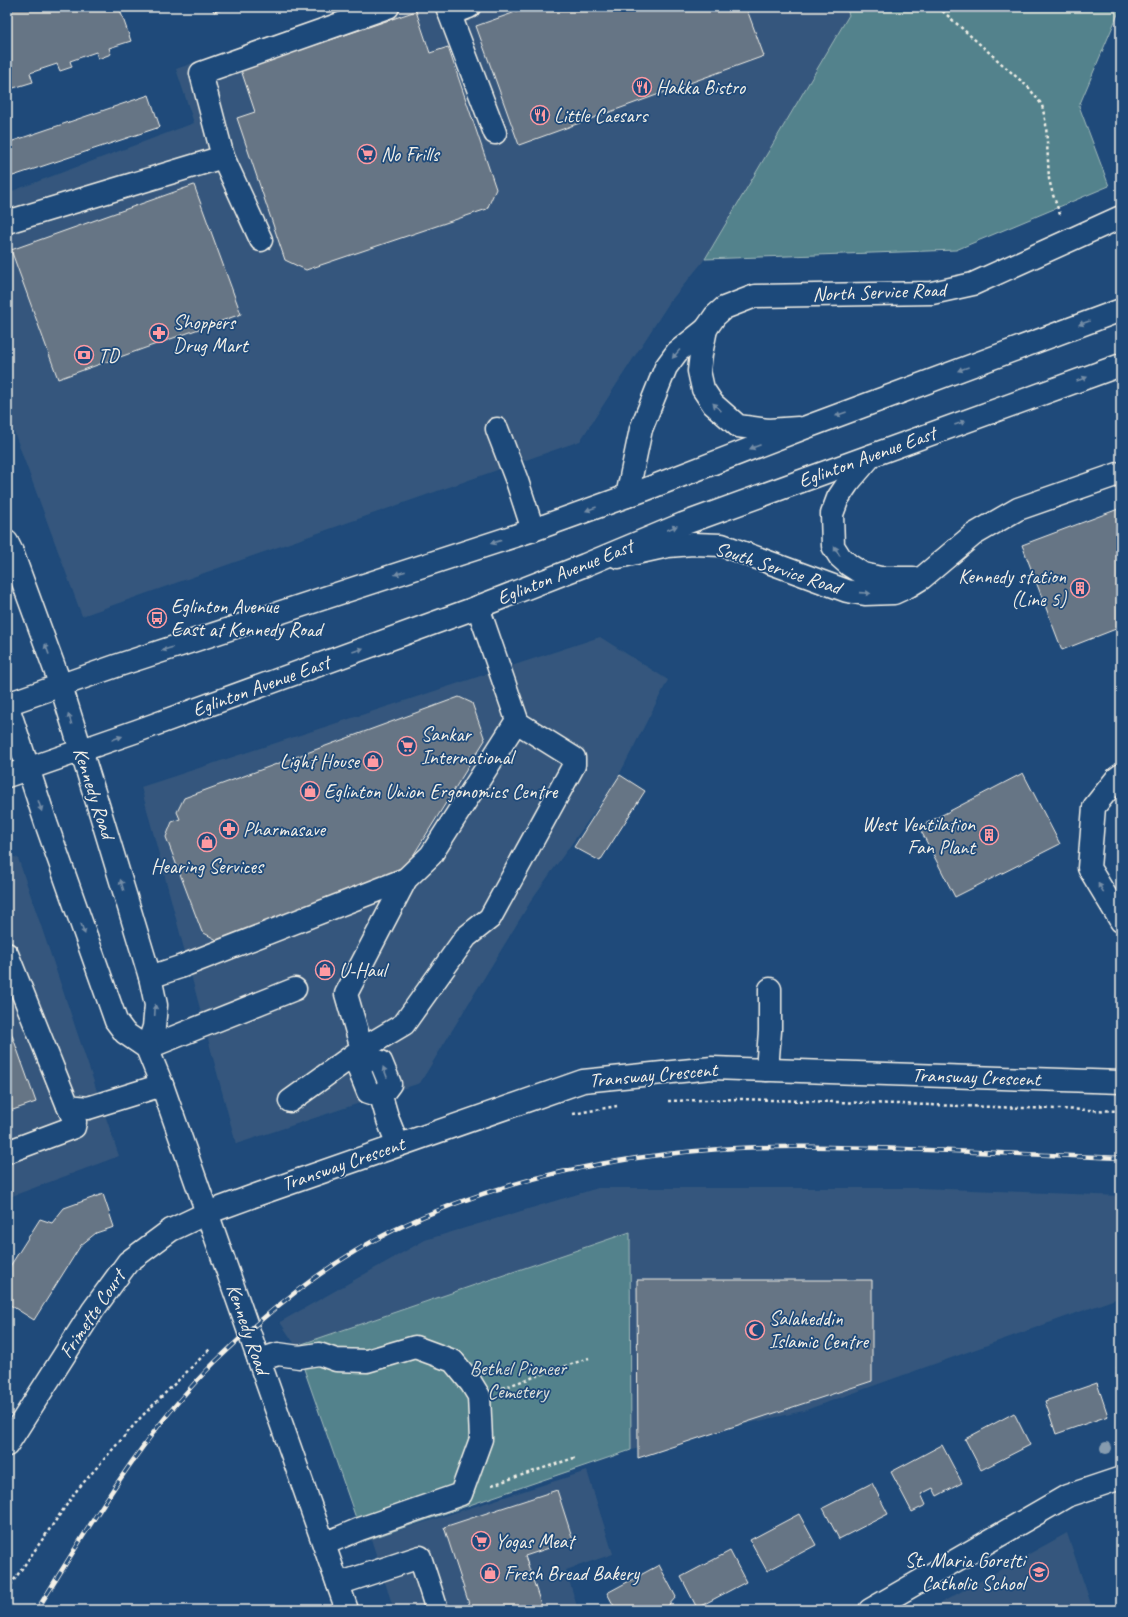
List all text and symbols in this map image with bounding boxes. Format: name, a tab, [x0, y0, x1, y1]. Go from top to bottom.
place label: Hakka Bistro	[656, 75, 746, 100]
restaurant icon: Hakka Bistro	[631, 76, 653, 98]
place label: Little Caesars	[554, 103, 650, 128]
restaurant icon: Little Caesars	[529, 104, 551, 126]
place label: No Frills	[381, 142, 441, 167]
supermarket icon: No Frills	[356, 143, 378, 165]
street label: North Service Road	[812, 277, 949, 307]
place label: Shoppers Drug Mart	[173, 310, 250, 358]
one-way arrow	[1078, 321, 1090, 327]
pharmacy icon: Shoppers Drug Mart	[148, 322, 170, 344]
place label: TD	[98, 343, 120, 368]
bank icon: TD	[73, 344, 95, 366]
one-way arrow	[672, 349, 681, 359]
one-way arrow	[956, 366, 968, 372]
one-way arrow	[1076, 375, 1088, 381]
one-way arrow	[712, 402, 722, 412]
one-way arrow	[834, 412, 846, 418]
street label: Eglinton Avenue East	[795, 419, 942, 493]
one-way arrow	[954, 420, 966, 426]
one-way arrow	[748, 445, 760, 451]
one-way arrow	[584, 507, 596, 513]
one-way arrow	[667, 525, 679, 531]
street label: Eglinton Avenue East	[493, 532, 640, 611]
street label: South Service Road	[712, 536, 847, 601]
one-way arrow	[490, 539, 502, 545]
one-way arrow	[833, 545, 840, 557]
place label: Kennedy station (Line 5)	[958, 564, 1067, 612]
one-way arrow	[394, 570, 406, 576]
building icon: Kennedy station (Line 5)	[1069, 577, 1091, 599]
one-way arrow	[859, 590, 872, 596]
place label: Eglinton Avenue East at Kennedy Road	[171, 594, 325, 642]
bus stop icon: Eglinton Avenue East at Kennedy Road	[146, 607, 168, 629]
one-way arrow	[44, 643, 50, 655]
one-way arrow	[160, 647, 172, 653]
one-way arrow	[352, 647, 364, 653]
street label: Eglinton Avenue East	[189, 648, 336, 722]
one-way arrow	[67, 712, 73, 724]
place label: Sankar International	[421, 722, 517, 770]
one-way arrow	[111, 735, 123, 741]
supermarket icon: Sankar International	[396, 735, 418, 757]
street label: Kennedy Road	[68, 744, 121, 844]
place label: Light House	[280, 749, 360, 774]
shop icon: Light House	[362, 750, 384, 772]
place label: Eglinton Union Ergonomics Centre	[324, 779, 559, 804]
shop icon: Eglinton Union Ergonomics Centre	[299, 780, 321, 802]
one-way arrow	[37, 800, 43, 812]
place label: West Ventilation Fan Plant	[862, 812, 977, 860]
place label: Pharmasave	[243, 817, 327, 842]
pharmacy icon: Pharmasave	[218, 818, 240, 840]
building icon: West Ventilation Fan Plant	[978, 824, 1000, 846]
shop icon: Hearing Services	[196, 831, 218, 853]
place label: Hearing Services	[151, 854, 265, 879]
one-way arrow	[119, 879, 125, 891]
one-way arrow	[1098, 882, 1105, 894]
one-way arrow	[81, 923, 87, 935]
place label: U-Haul	[339, 958, 390, 983]
shop icon: U-Haul	[314, 959, 336, 981]
one-way arrow	[152, 1004, 159, 1016]
street label: Transway Crescent	[588, 1057, 720, 1093]
street label: Transway Crescent	[911, 1062, 1043, 1092]
one-way arrow	[381, 1066, 387, 1078]
street label: Transway Crescent	[278, 1131, 410, 1197]
street label: Frimette Court	[53, 1262, 132, 1363]
street label: Kennedy Road	[221, 1281, 276, 1380]
place label: Salaheddin Islamic Centre	[769, 1306, 869, 1354]
mosque icon: Salaheddin Islamic Centre	[744, 1319, 766, 1341]
park label: Bethel Pioneer Cemetery	[470, 1356, 568, 1404]
place label: Yogas Meat	[495, 1529, 577, 1554]
supermarket icon: Yogas Meat	[470, 1530, 492, 1552]
place label: St. Maria Goretti Catholic School	[905, 1548, 1029, 1596]
place label: Fresh Bread Bakery	[504, 1561, 640, 1586]
school or university icon: St. Maria Goretti Catholic School	[1028, 1561, 1050, 1583]
shop icon: Fresh Bread Bakery	[479, 1562, 501, 1584]

